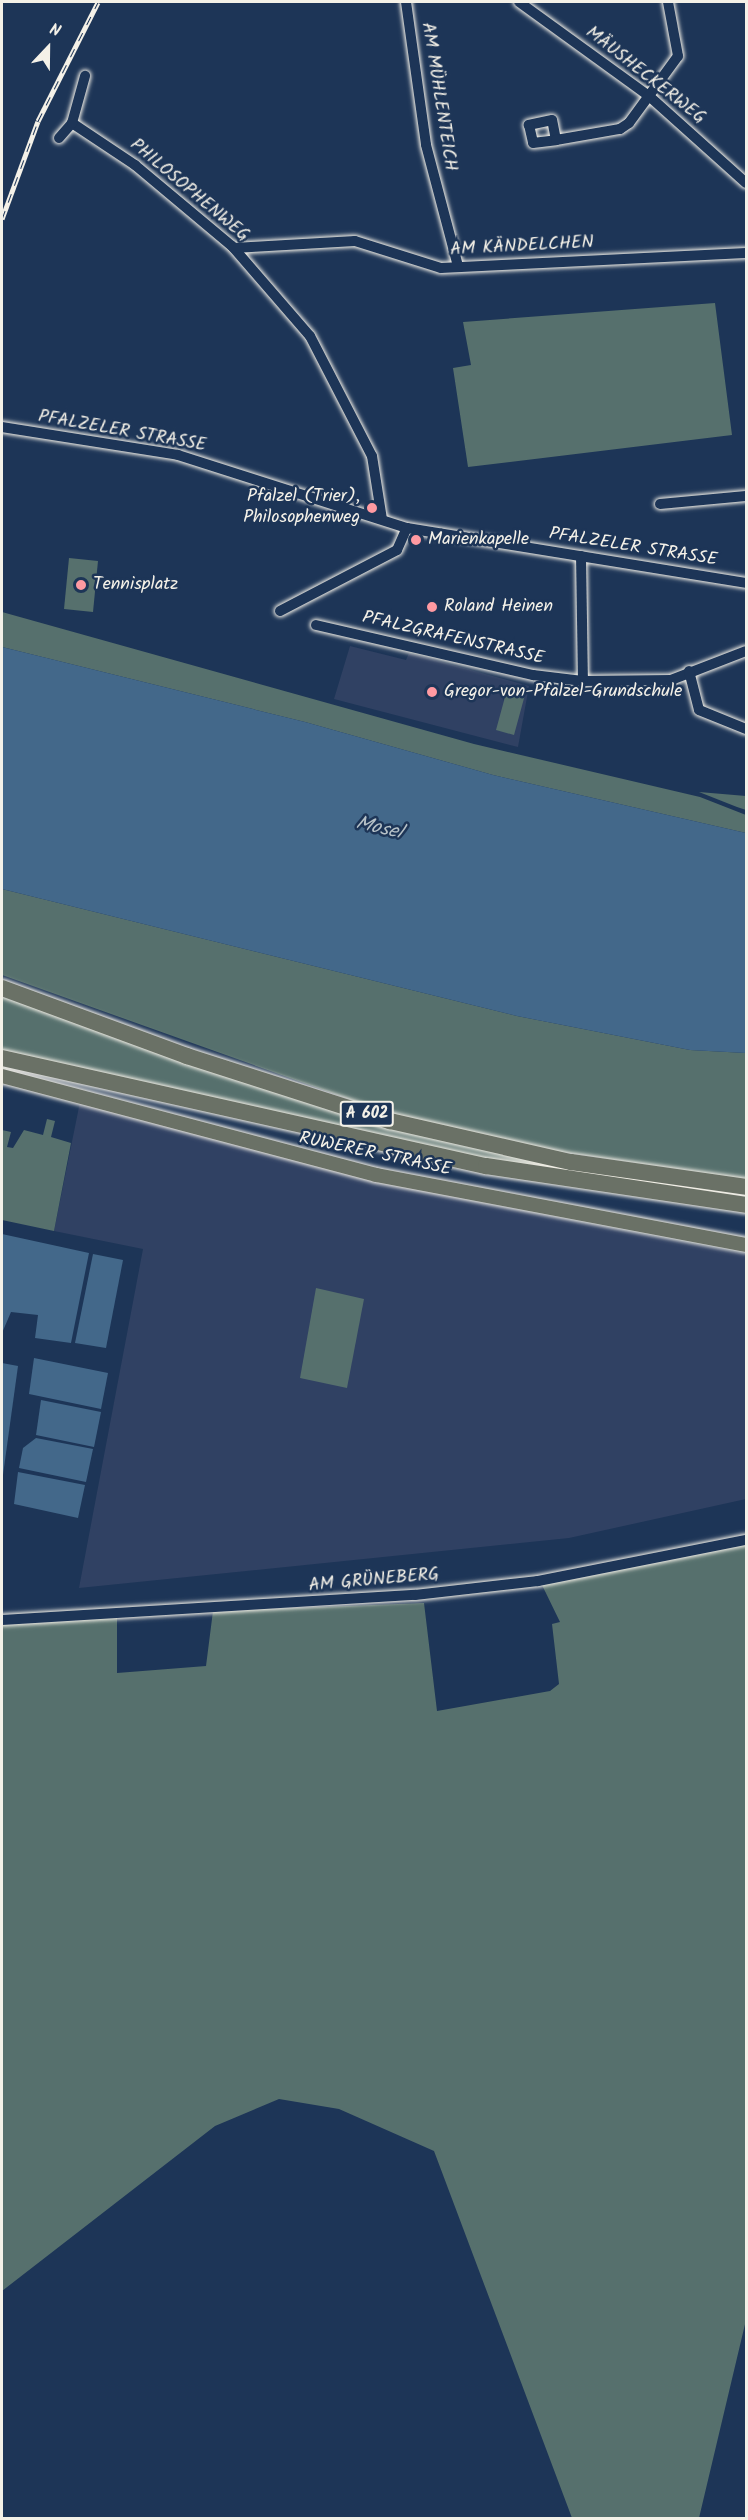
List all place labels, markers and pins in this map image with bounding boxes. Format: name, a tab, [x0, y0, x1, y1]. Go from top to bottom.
place label: Pfalzel (Trier), Philosophenweg	[243, 487, 360, 530]
marker: Pfalzel (Trier), Philosophenweg	[365, 501, 379, 515]
place label: Marienkapelle	[428, 529, 529, 551]
marker: Marienkapelle	[409, 533, 423, 547]
place label: Tennisplatz	[93, 574, 178, 596]
marker: Tennisplatz	[74, 578, 88, 592]
place label: Roland Heinen	[444, 596, 553, 618]
marker: Roland Heinen	[425, 600, 439, 614]
place label: Gregor-von-Pfalzel-Grundschule	[444, 681, 682, 703]
marker: Gregor-von-Pfalzel-Grundschule	[425, 685, 439, 699]

